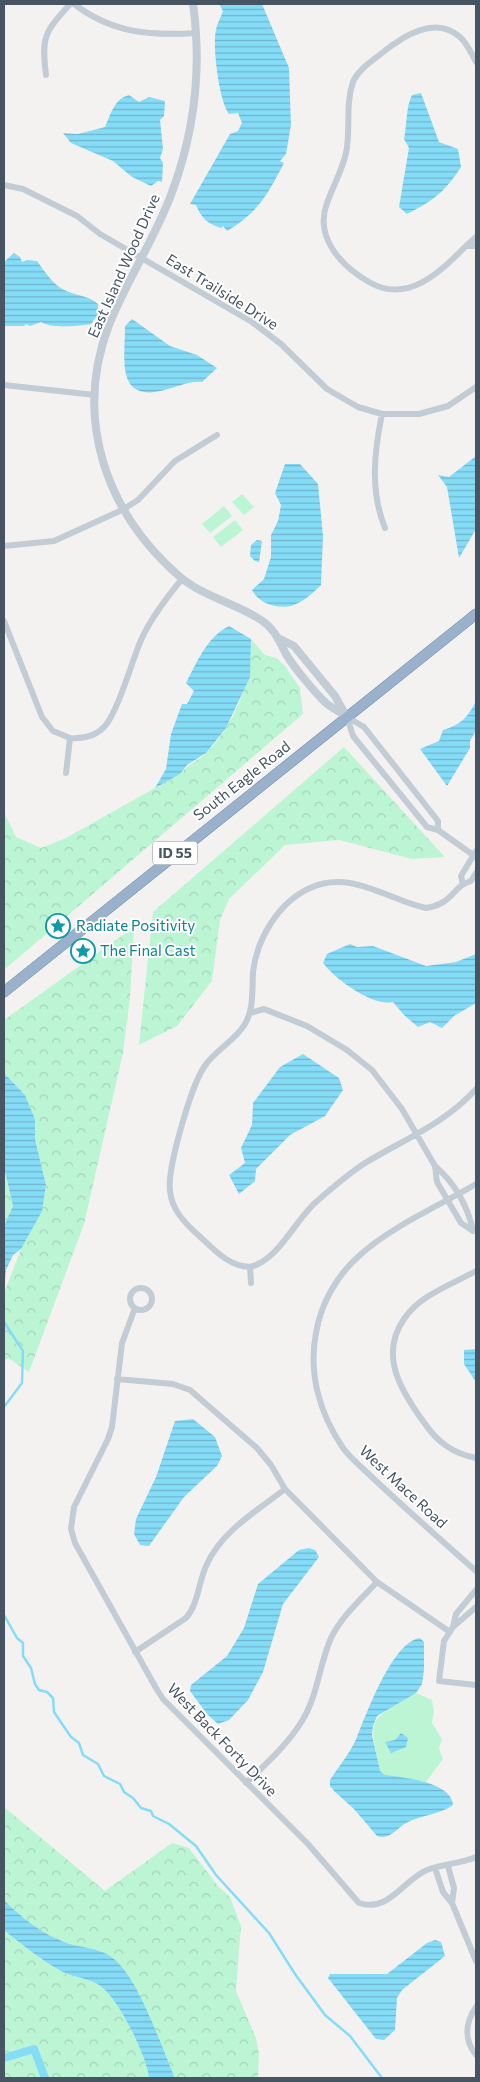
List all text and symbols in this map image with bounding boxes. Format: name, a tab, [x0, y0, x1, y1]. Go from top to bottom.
street label: East Island Wood Drive	[83, 191, 163, 340]
street label: East Trailside Drive	[163, 249, 282, 333]
street label: South Eagle Road	[189, 737, 294, 824]
road number: ID 55	[152, 841, 198, 864]
place icon: Radiate Positivity	[45, 913, 71, 939]
place label: Radiate Positivity	[76, 916, 195, 934]
place icon: The Final Cast	[70, 938, 96, 964]
place label: The Final Cast	[100, 941, 196, 959]
street label: West Mace Road	[356, 1441, 451, 1531]
street label: West Back Forty Drive	[164, 1679, 281, 1800]

